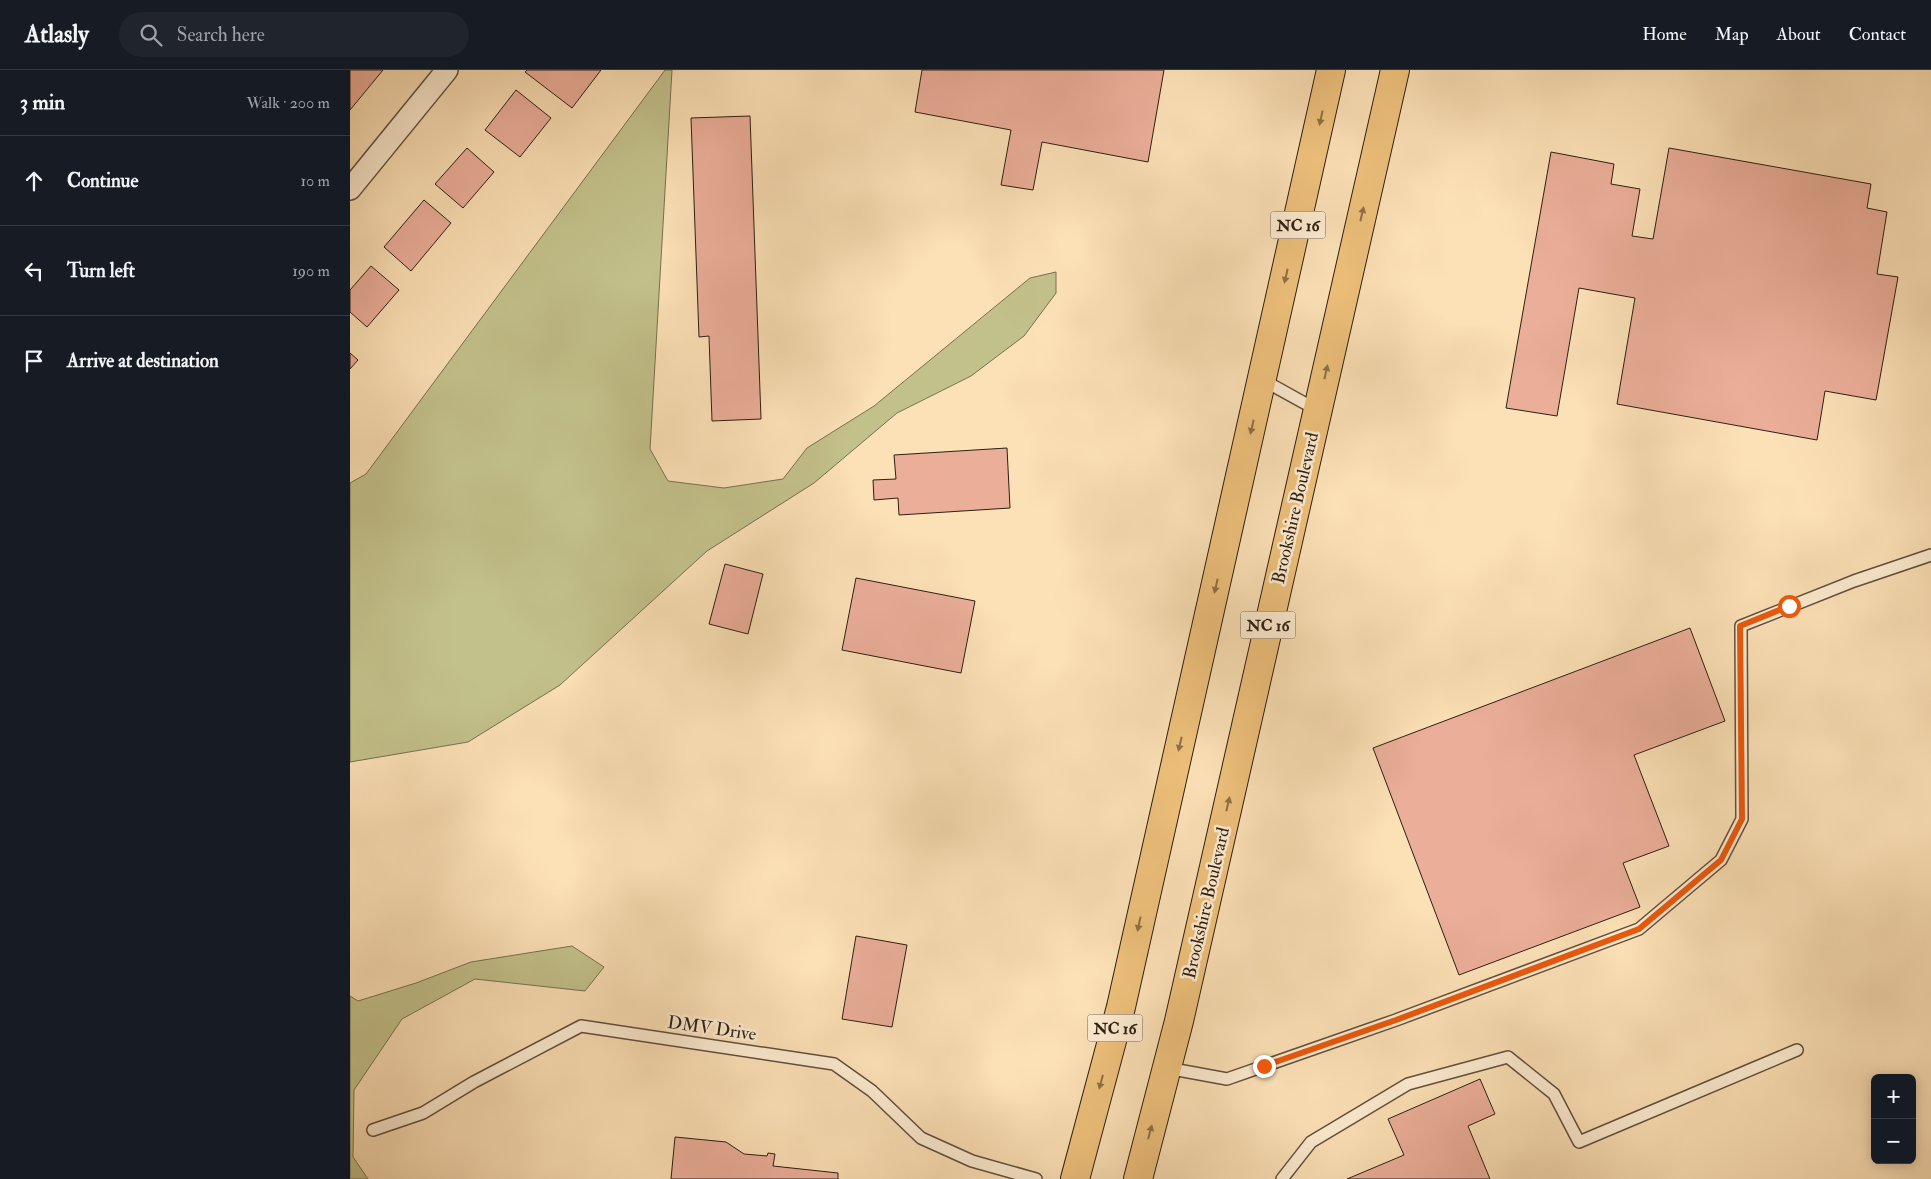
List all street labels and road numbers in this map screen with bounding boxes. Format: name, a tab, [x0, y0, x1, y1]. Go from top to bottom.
road number: NC 16	[1270, 212, 1326, 238]
street label: Brookshire Boulevard	[1267, 430, 1324, 586]
road number: NC 16	[1240, 612, 1296, 638]
street label: Brookshire Boulevard	[1178, 825, 1235, 981]
street label: DMV Drive	[666, 1011, 758, 1046]
road number: NC 16	[1088, 1014, 1142, 1041]

